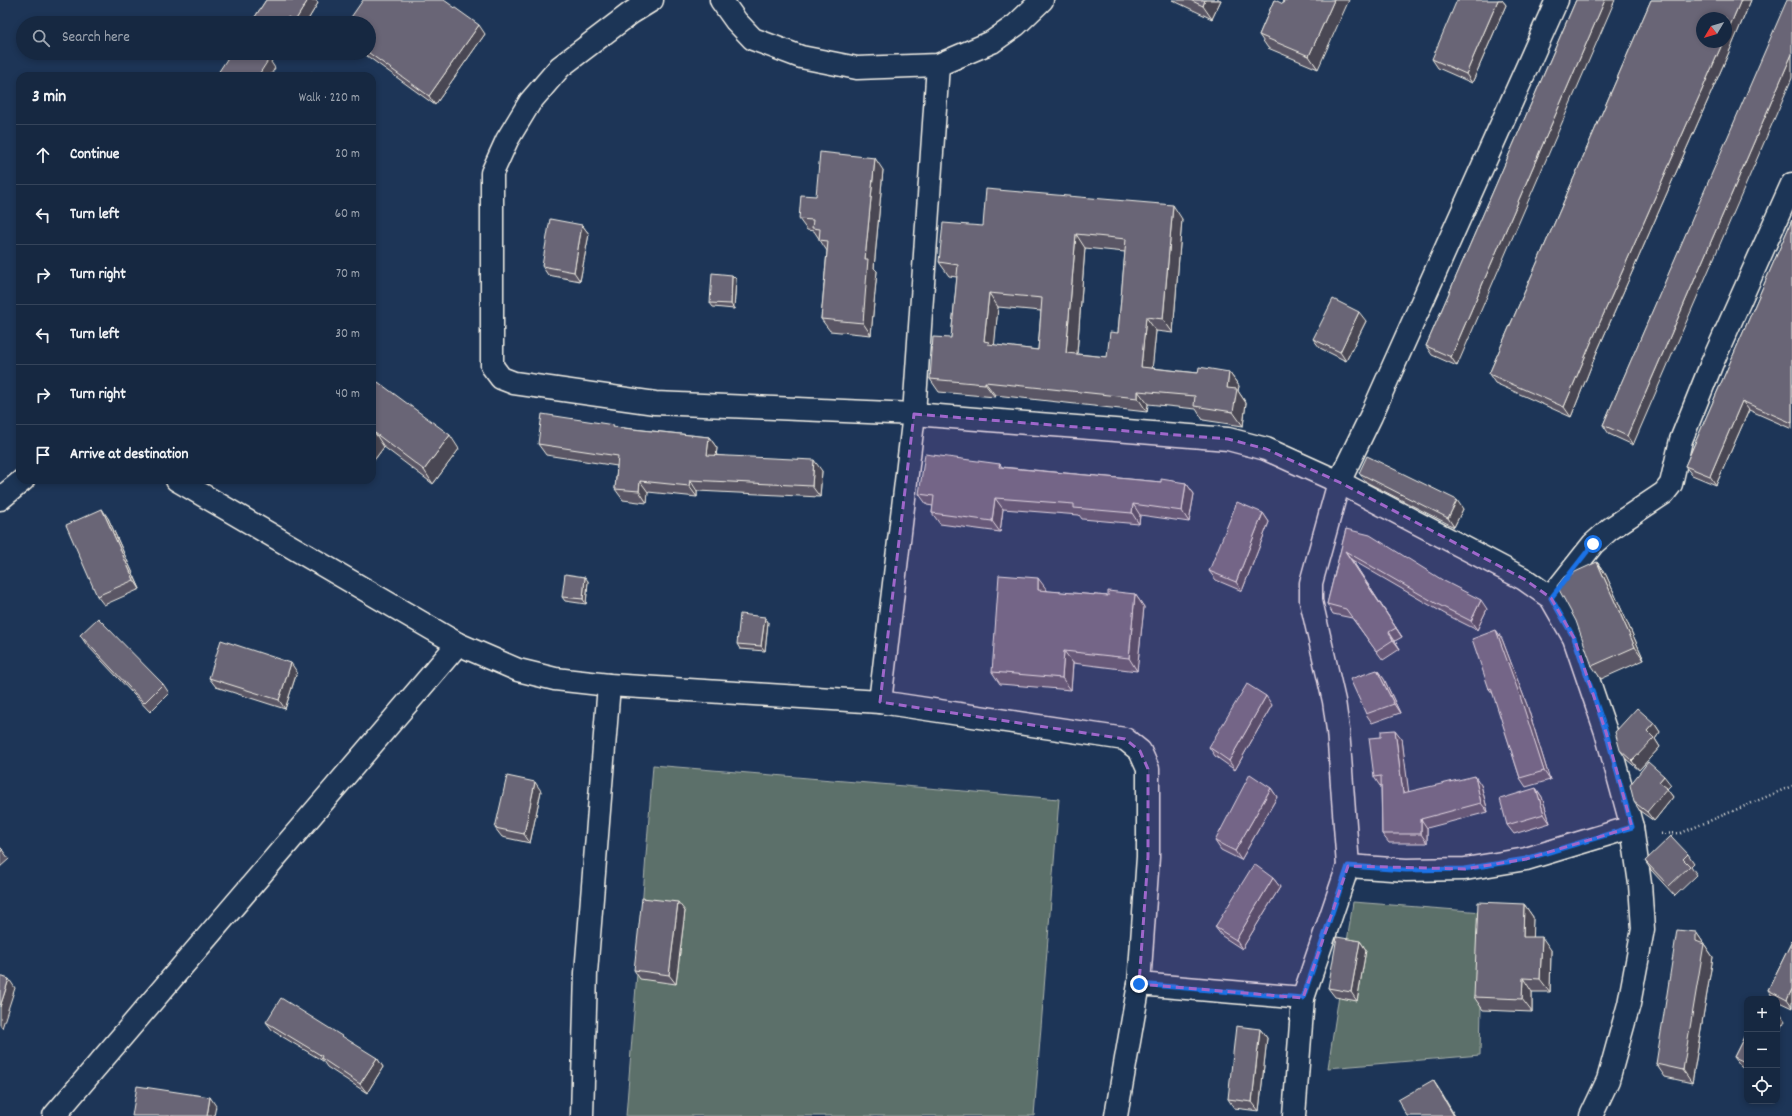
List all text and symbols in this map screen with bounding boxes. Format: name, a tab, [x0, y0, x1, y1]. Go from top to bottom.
north arrow	[1696, 12, 1732, 48]
search box	[16, 16, 376, 60]
icon: search	[30, 27, 52, 49]
text: Search here	[62, 27, 130, 49]
text: 3 min	[32, 86, 66, 110]
text: Walk · 220 m	[299, 89, 360, 108]
icon: ahead	[32, 144, 54, 166]
text: Continue	[70, 144, 119, 166]
text: 20 m	[335, 145, 360, 164]
icon: left	[32, 204, 54, 226]
text: Turn left	[70, 204, 119, 226]
text: 60 m	[335, 205, 360, 224]
icon: right	[32, 264, 54, 286]
text: Turn right	[70, 264, 126, 286]
text: 70 m	[336, 265, 360, 284]
icon: left	[32, 324, 54, 346]
text: Turn left	[70, 324, 119, 346]
text: 30 m	[335, 325, 360, 344]
icon: right	[32, 384, 54, 406]
text: Turn right	[70, 384, 126, 406]
text: 40 m	[336, 385, 360, 404]
icon: arrive	[32, 444, 54, 466]
text: Arrive at destination	[70, 444, 188, 466]
route start	[1584, 535, 1602, 553]
route end	[1130, 975, 1148, 993]
map controls	[1744, 996, 1780, 1104]
button: +	[1744, 996, 1780, 1032]
button: −	[1744, 1032, 1780, 1068]
button: locate	[1744, 1068, 1780, 1104]

